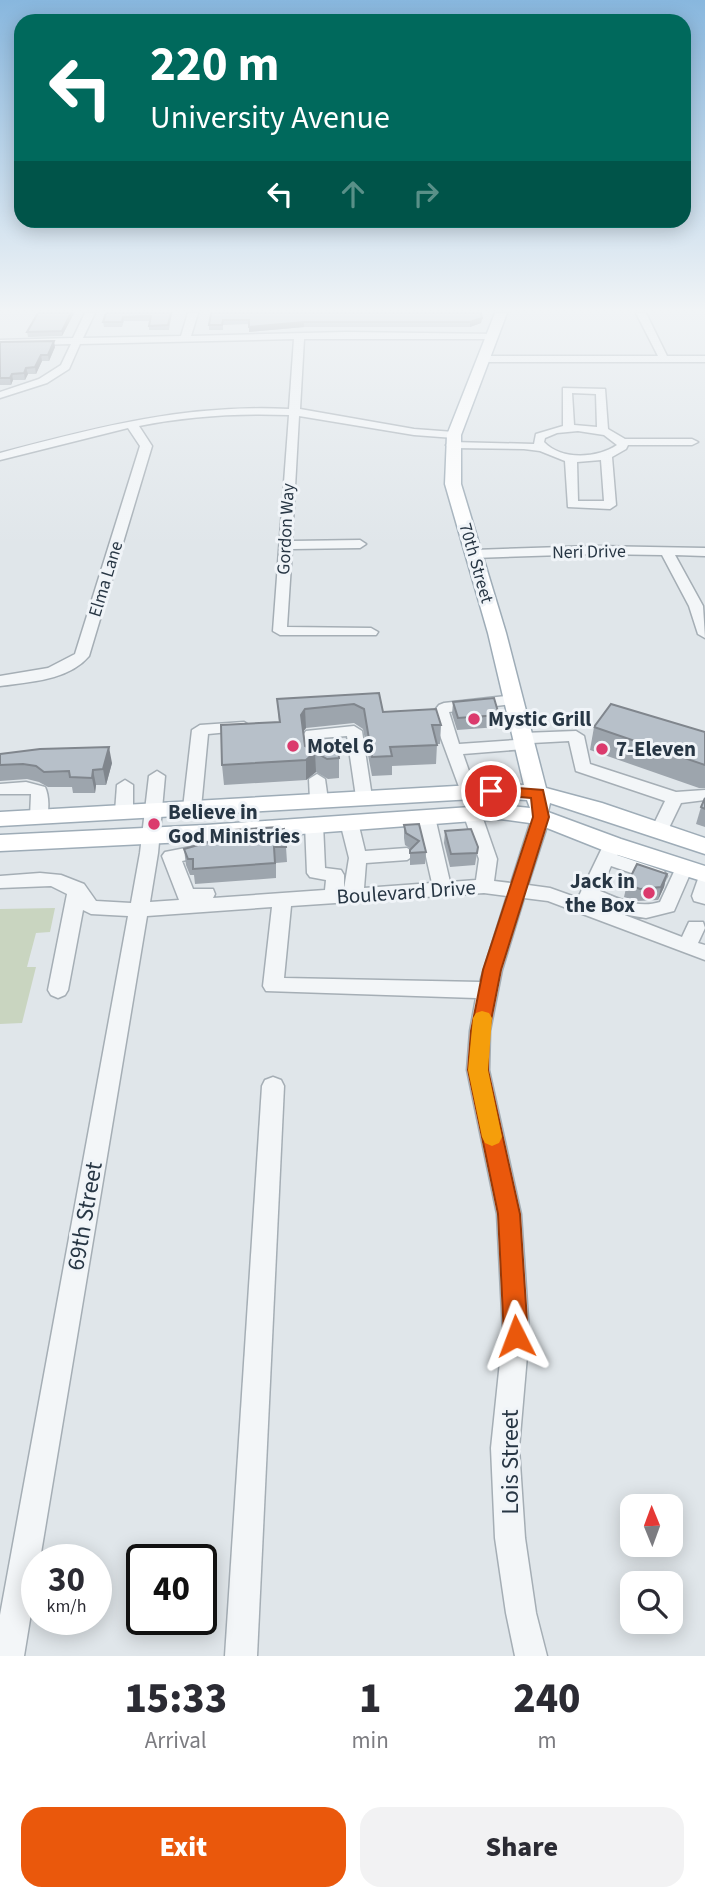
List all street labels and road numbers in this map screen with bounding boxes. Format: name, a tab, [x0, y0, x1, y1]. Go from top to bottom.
street label: Gordon Way	[271, 482, 301, 575]
street label: 70th Street	[453, 520, 499, 606]
street label: Elma Lane	[83, 538, 129, 620]
street label: Neri Drive	[552, 539, 626, 565]
street label: Boulevard Drive	[335, 872, 477, 912]
street label: 69th Street	[58, 1159, 112, 1273]
street label: Lois Street	[493, 1409, 528, 1515]

